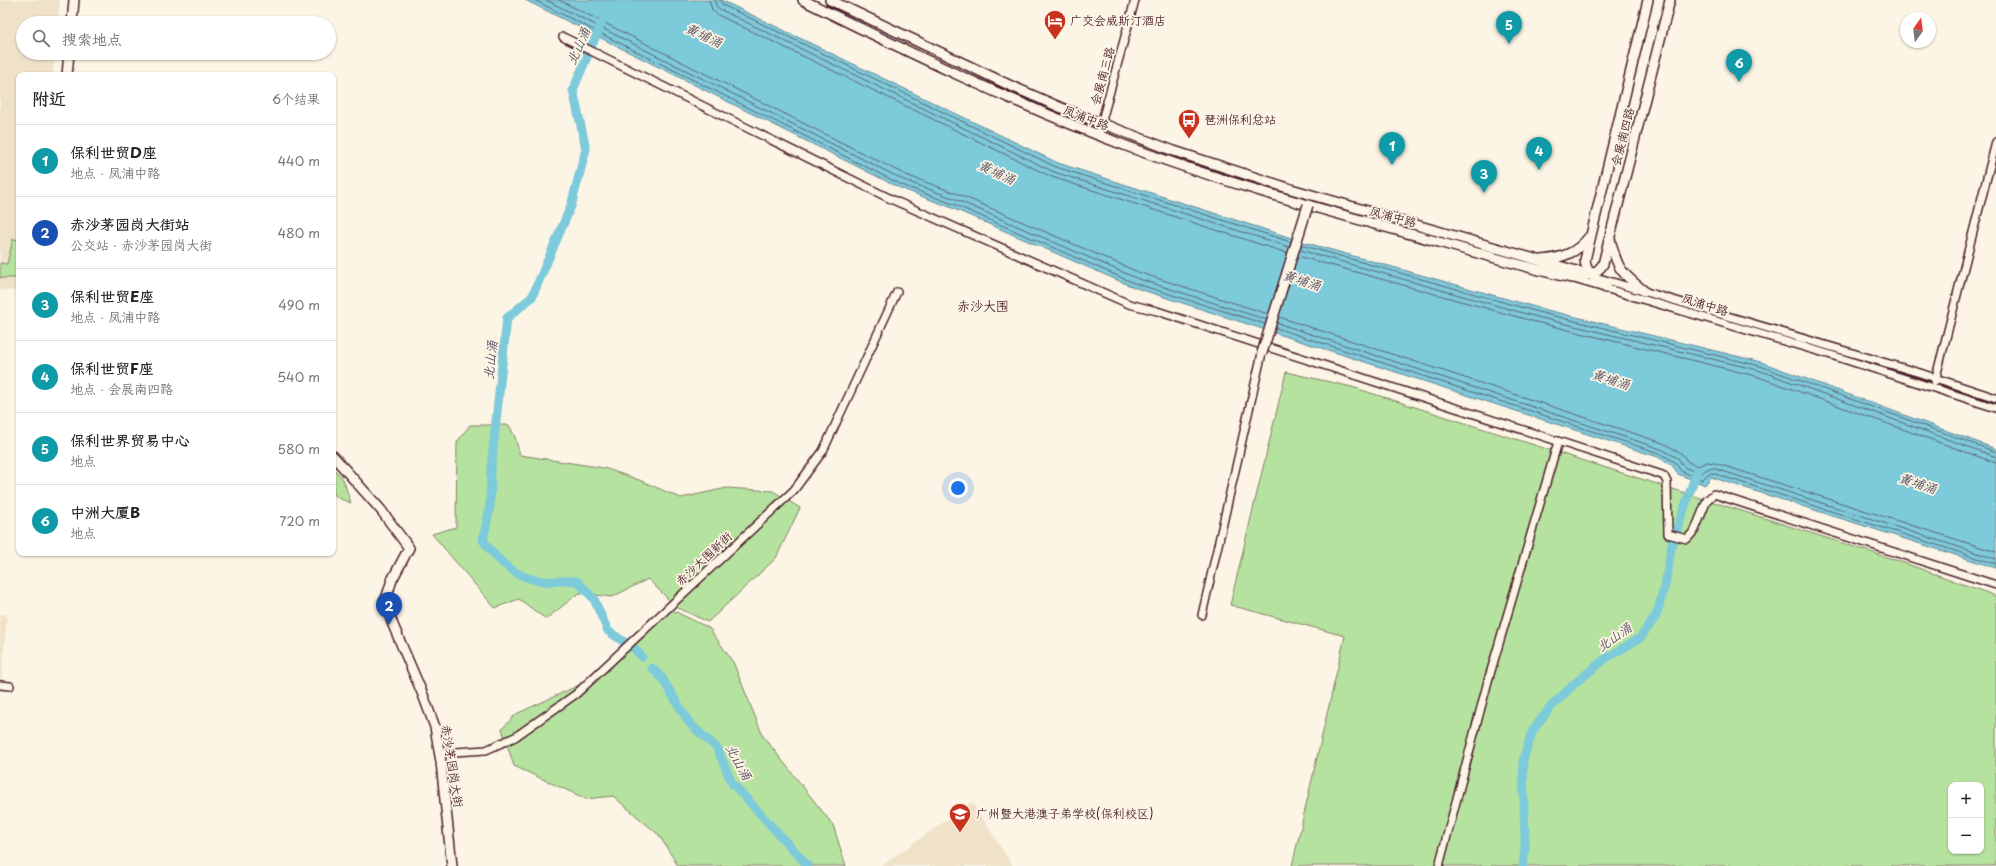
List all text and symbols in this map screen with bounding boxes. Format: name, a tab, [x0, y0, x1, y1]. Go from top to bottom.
hotel icon: 广交会威斯汀酒店	[1042, 8, 1068, 41]
place label: 广交会威斯汀酒店	[1070, 11, 1166, 29]
pin: 5	[1496, 11, 1522, 44]
north arrow	[1900, 12, 1936, 48]
search box	[16, 16, 336, 60]
water label: 黄埔涌	[683, 18, 727, 52]
water label: 北山涌	[561, 23, 595, 67]
icon: search	[30, 27, 52, 49]
text: 搜索地点	[62, 27, 122, 50]
street label: 会展南三路	[1086, 44, 1118, 107]
pin: 6	[1726, 49, 1752, 82]
text: 附近	[32, 85, 66, 111]
text: 6个结果	[272, 89, 320, 108]
street label: 凤浦中路	[1061, 100, 1112, 134]
street label: 会展南四路	[1606, 105, 1638, 168]
bus stop icon: 琶洲保利总站	[1176, 107, 1202, 140]
place label: 琶洲保利总站	[1204, 110, 1276, 128]
pin: 1	[1379, 132, 1405, 165]
pin: 4	[1526, 137, 1552, 170]
text: 保利世贸D座	[70, 140, 157, 163]
text: 1	[42, 151, 48, 170]
text: 440 m	[277, 151, 320, 170]
water label: 黄埔涌	[976, 155, 1020, 189]
pin: 3	[1471, 160, 1497, 193]
text: 地点 · 凤浦中路	[70, 163, 160, 182]
street label: 凤浦中路	[1368, 201, 1419, 231]
text: 赤沙茅园岗大街站	[70, 212, 190, 235]
text: 2	[40, 223, 50, 242]
text: 480 m	[278, 223, 320, 242]
text: 公交站 · 赤沙茅园岗大街	[70, 235, 212, 254]
water label: 黄埔涌	[1281, 264, 1325, 295]
text: 保利世贸E座	[70, 284, 154, 307]
street label: 凤浦中路	[1680, 288, 1731, 320]
text: 3	[41, 295, 49, 314]
text: 490 m	[278, 295, 320, 314]
district label: 赤沙大围	[957, 296, 1009, 315]
text: 地点 · 凤浦中路	[70, 307, 160, 326]
water label: 北山涌	[478, 339, 501, 380]
text: 保利世贸F座	[70, 356, 154, 379]
water label: 黄埔涌	[1590, 363, 1634, 394]
text: 4	[41, 367, 49, 386]
text: 540 m	[277, 367, 320, 386]
text: 地点 · 会展南四路	[70, 379, 173, 398]
text: 保利世界贸易中心	[70, 428, 190, 451]
text: 5	[41, 439, 49, 458]
text: 580 m	[278, 439, 320, 458]
text: 地点	[70, 451, 96, 470]
water label: 黄埔涌	[1897, 467, 1941, 498]
your location	[948, 478, 968, 498]
text: 中洲大厦B	[70, 500, 140, 523]
text: 6	[40, 511, 50, 530]
text: 720 m	[280, 511, 320, 530]
text: 地点	[70, 523, 96, 542]
street label: 赤沙大围新街	[671, 527, 736, 589]
pin: 2	[376, 592, 402, 625]
water label: 北山涌	[1592, 617, 1636, 656]
street label: 赤沙茅园岗大街	[438, 723, 468, 809]
water label: 北山涌	[722, 740, 758, 784]
map controls	[1948, 782, 1984, 854]
button: +	[1948, 782, 1984, 818]
school or university icon: 广州暨大港澳子弟学校(保利校区)	[947, 801, 973, 834]
place label: 广州暨大港澳子弟学校(保利校区)	[976, 804, 1153, 822]
button: −	[1948, 818, 1984, 854]

